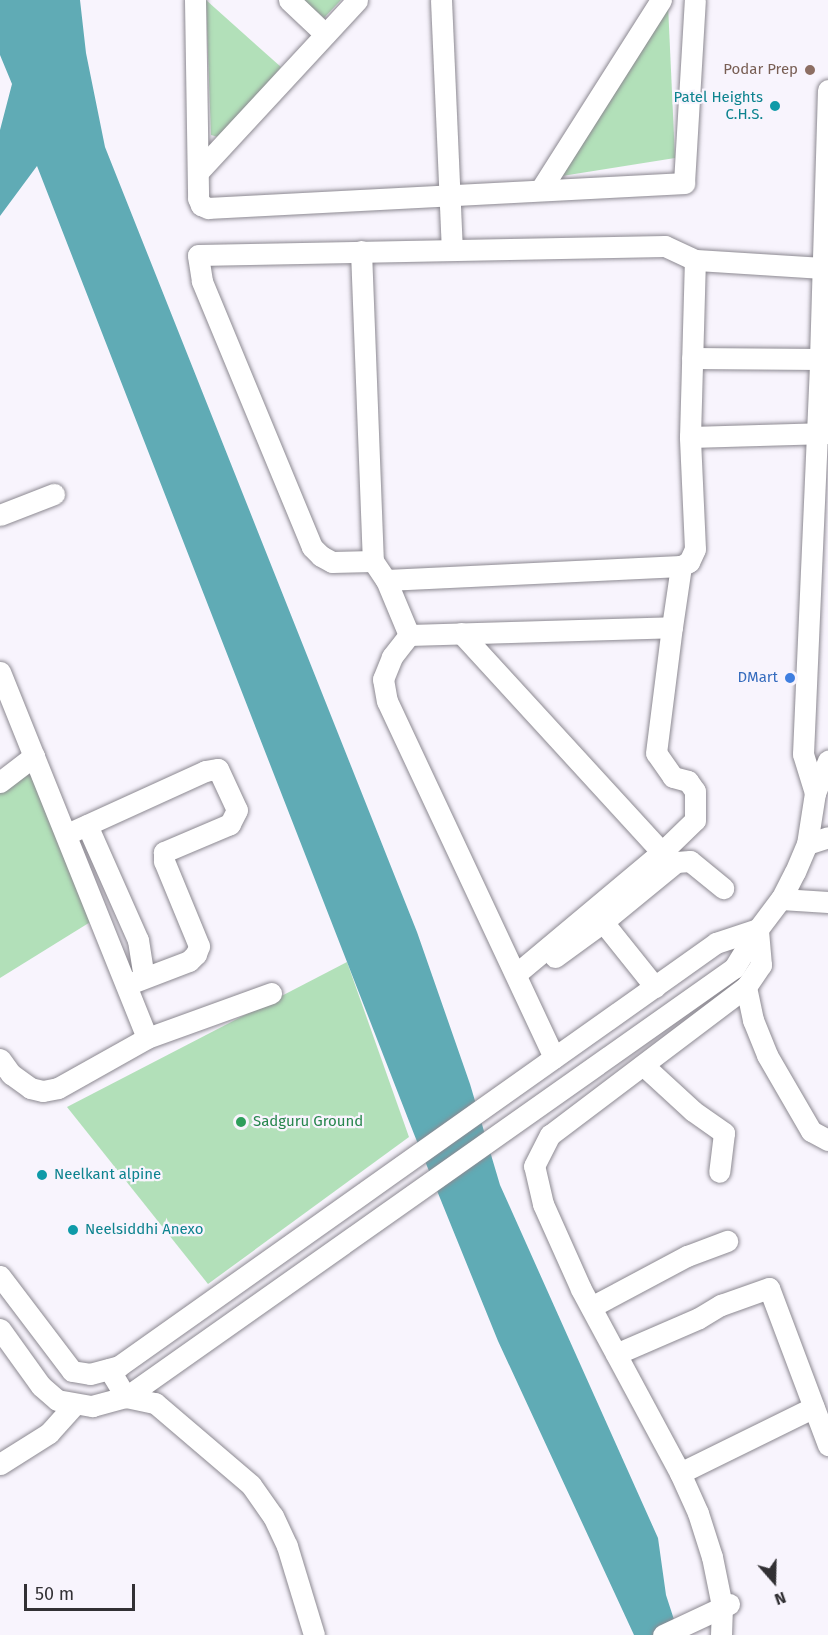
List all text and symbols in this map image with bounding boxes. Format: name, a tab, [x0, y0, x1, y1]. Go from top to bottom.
place label: Podar Prep	[723, 61, 798, 79]
marker: Podar Prep	[803, 63, 817, 77]
place label: Patel Heights C.H.S.	[674, 88, 763, 123]
marker: Patel Heights C.H.S.	[768, 99, 782, 113]
place label: DMart	[737, 669, 778, 687]
marker: DMart	[783, 671, 797, 685]
place label: Sadguru Ground	[253, 1113, 363, 1131]
marker: Sadguru Ground	[234, 1115, 248, 1129]
place label: Neelkant alpine	[54, 1166, 161, 1184]
marker: Neelkant alpine	[35, 1168, 49, 1182]
place label: Neelsiddhi Anexo	[85, 1221, 203, 1239]
marker: Neelsiddhi Anexo	[66, 1223, 80, 1237]
north arrow	[744, 1551, 804, 1611]
scale bar	[27, 1572, 138, 1610]
text: 50 m	[35, 1583, 74, 1605]
text: N	[772, 1588, 789, 1609]

